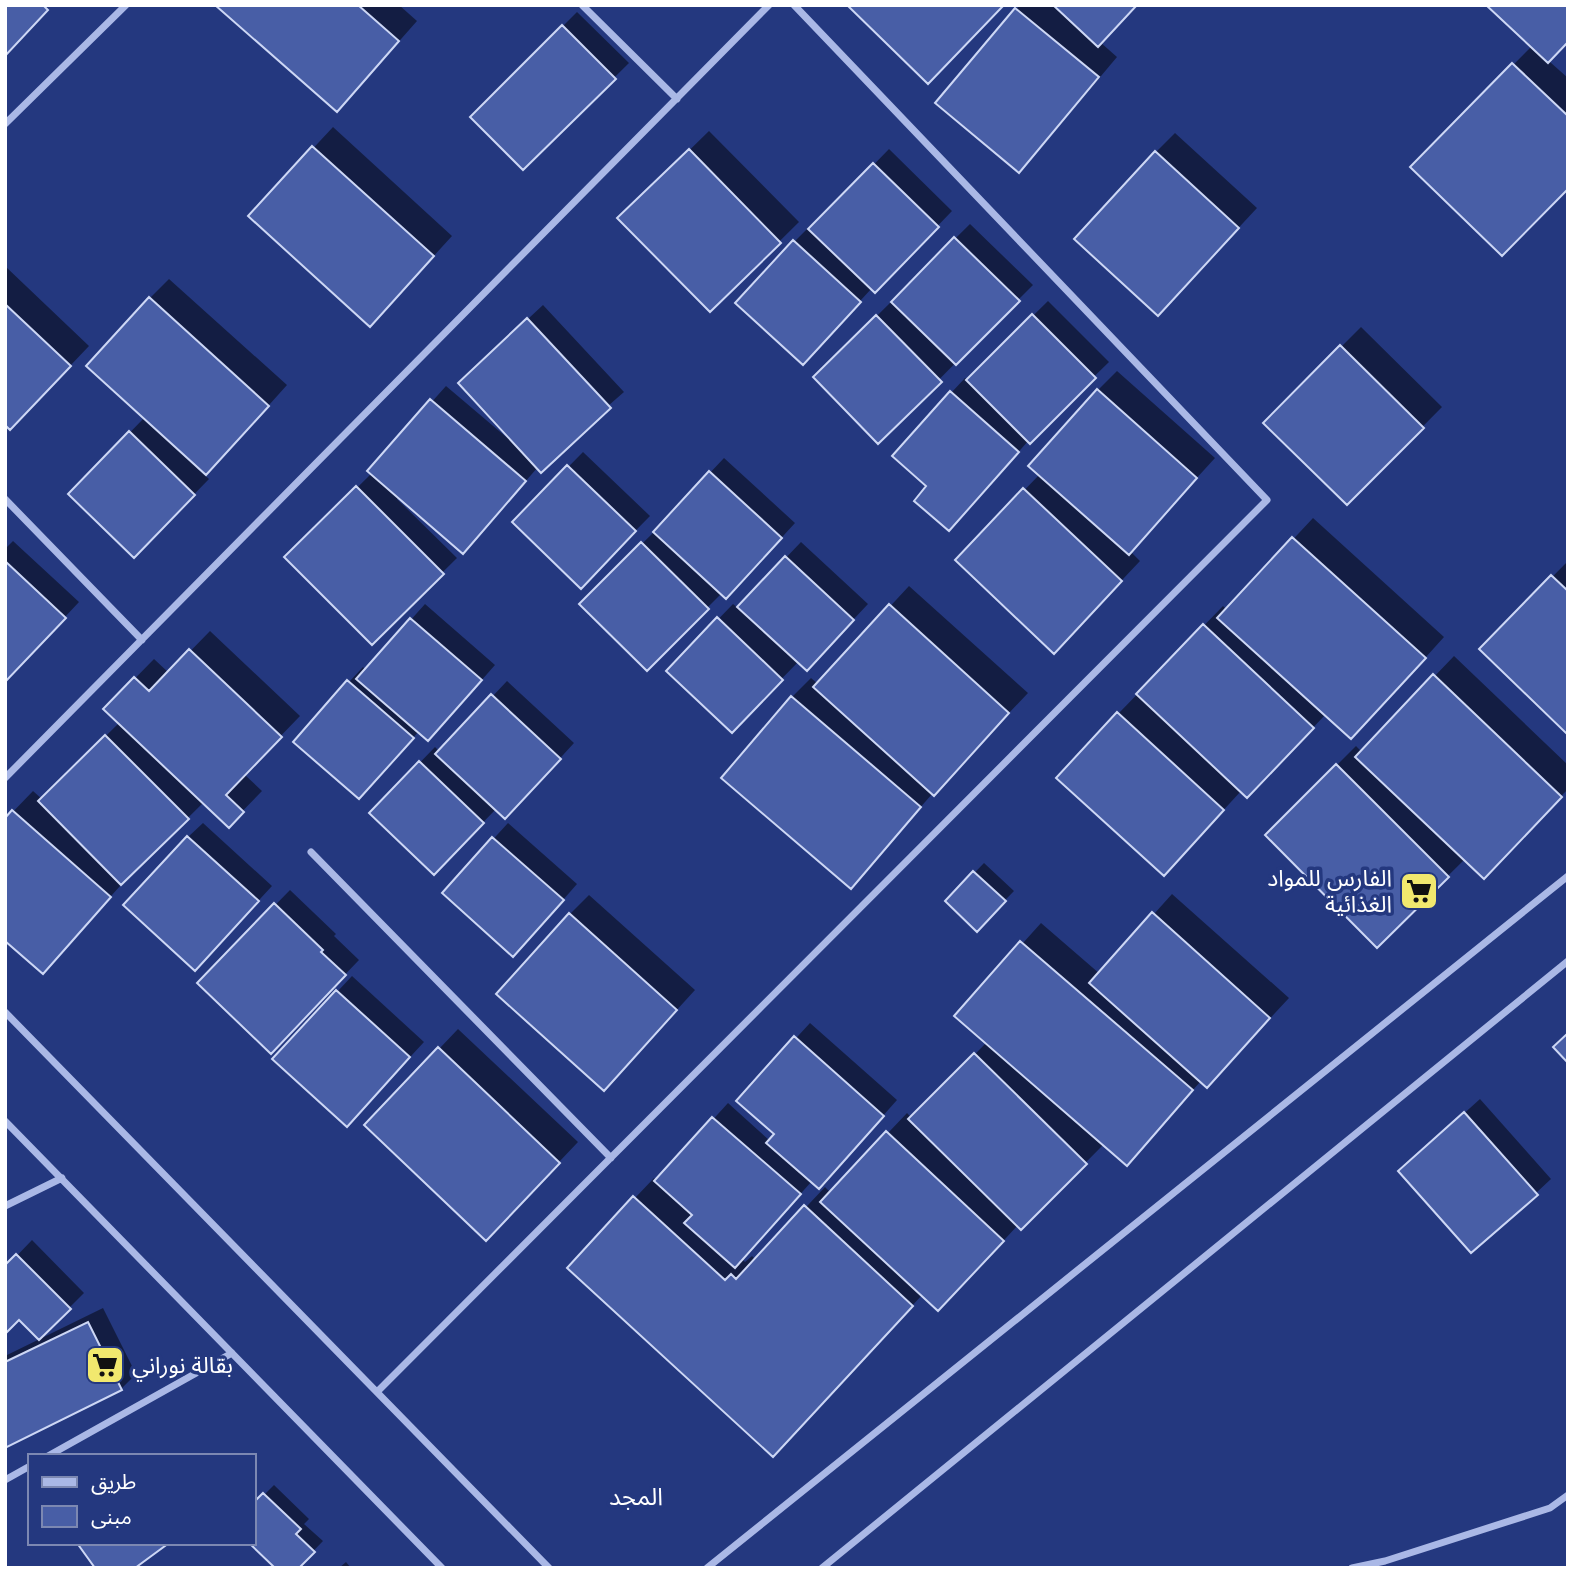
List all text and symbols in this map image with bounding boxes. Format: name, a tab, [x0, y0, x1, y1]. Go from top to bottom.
place label: الفارس للمواد الغذائية	[1267, 863, 1392, 919]
supermarket icon: الفارس للمواد الغذائية	[1398, 870, 1440, 912]
supermarket icon: بقالة نوراني	[84, 1344, 126, 1386]
place label: بقالة نوراني	[132, 1350, 233, 1382]
legend	[28, 1454, 256, 1545]
text: طريق	[91, 1468, 136, 1496]
district label: المجد	[609, 1481, 663, 1512]
text: مبنى	[91, 1503, 132, 1531]

